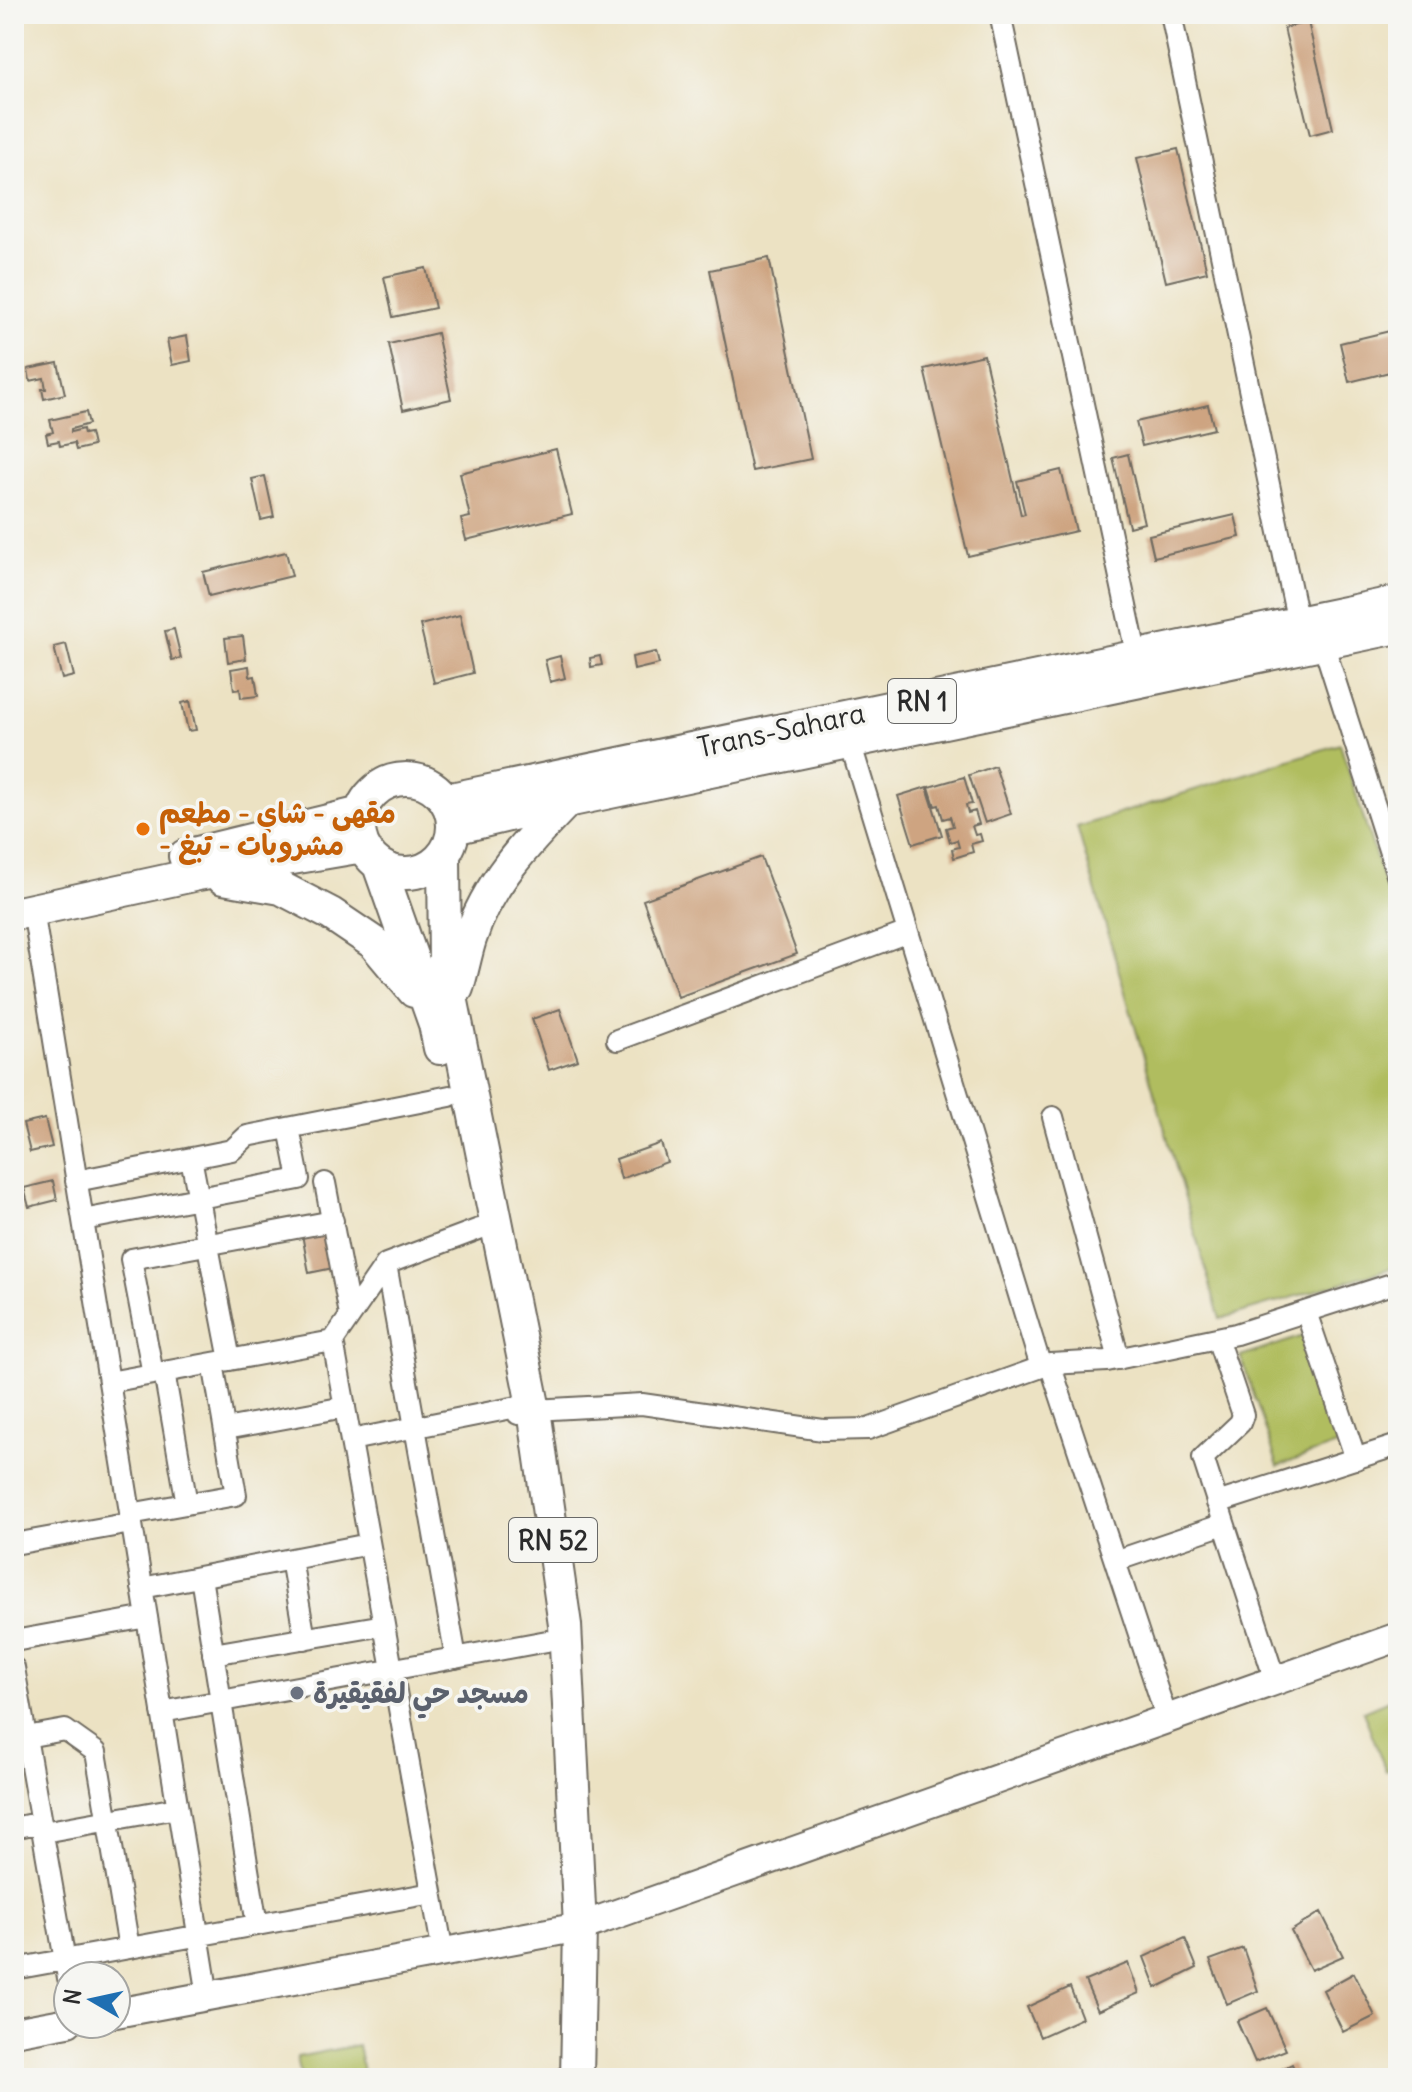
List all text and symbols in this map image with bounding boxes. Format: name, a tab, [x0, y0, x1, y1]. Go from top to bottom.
road number: RN 1	[888, 679, 956, 723]
street label: Trans-Sahara	[694, 695, 868, 765]
place label: مقهى - شاي - مطعم - مشروبات - تبغ	[159, 795, 396, 865]
marker: مقهى - شاي - مطعم - مشروبات - تبغ	[134, 820, 152, 838]
road number: RN 52	[509, 1518, 597, 1562]
place label: مسجد حي لفقيقيرة	[313, 1675, 529, 1719]
marker: مسجد حي لفقيقيرة	[288, 1684, 306, 1702]
north arrow	[52, 1960, 132, 2040]
text: N	[57, 1987, 87, 2007]

